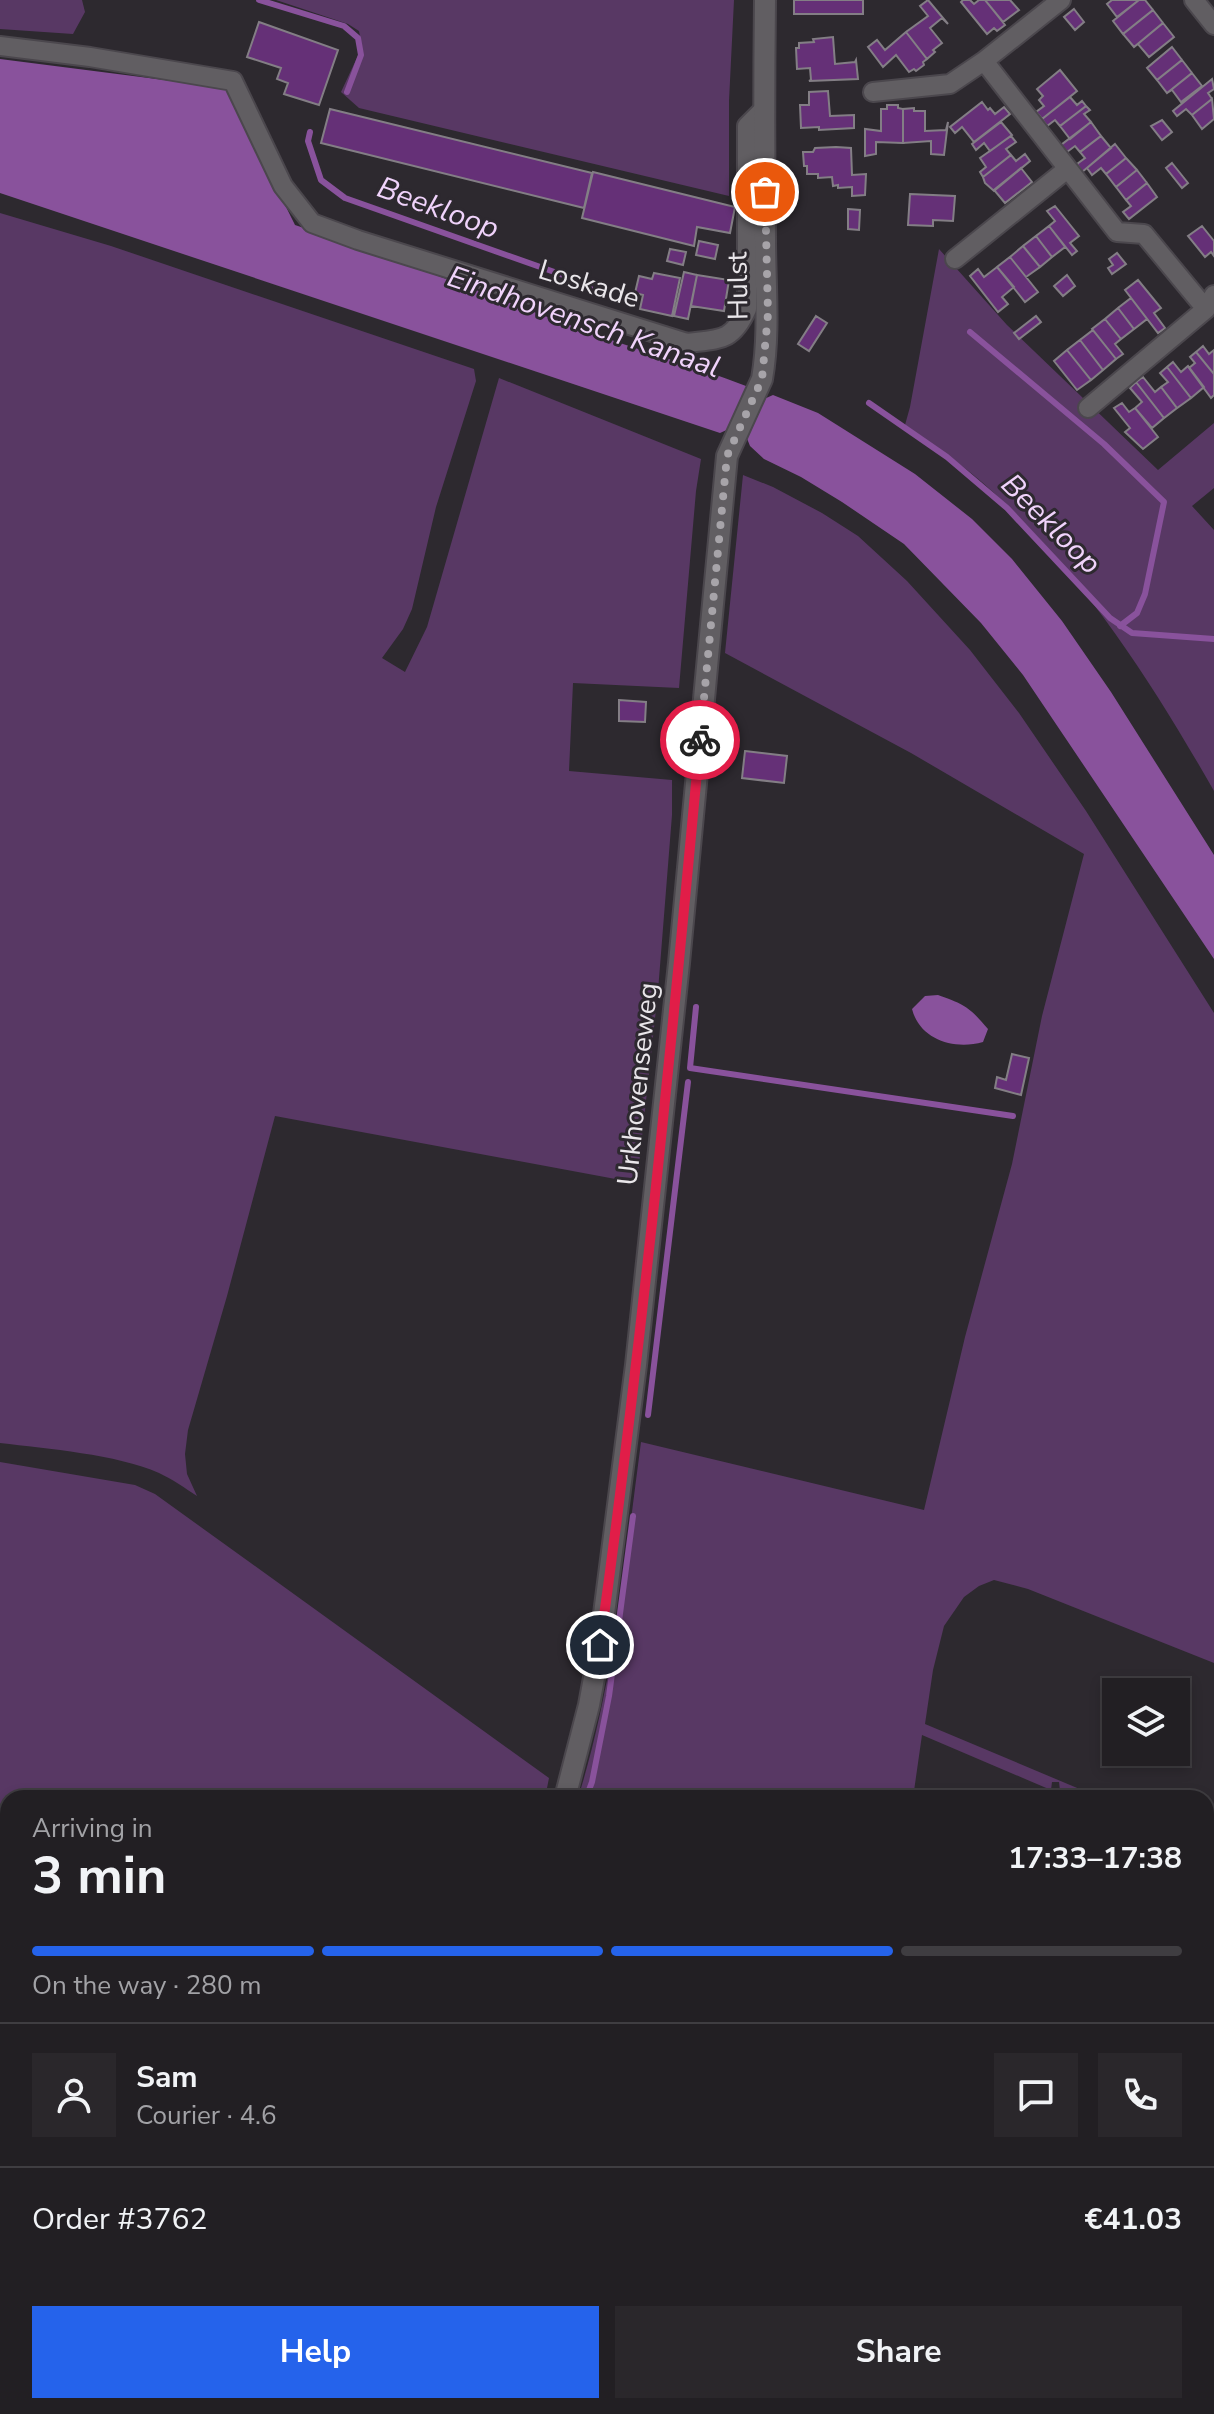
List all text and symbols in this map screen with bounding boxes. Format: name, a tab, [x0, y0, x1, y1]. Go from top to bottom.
pin	[731, 158, 799, 226]
water label: Beekloop	[371, 167, 505, 249]
icon: bag	[743, 170, 787, 214]
street label: Loskade	[534, 251, 644, 317]
street label: Hulst	[718, 251, 758, 320]
water label: Eindhovensch Kanaal	[442, 256, 726, 388]
water label: Beekloop	[992, 465, 1110, 583]
courier	[660, 700, 740, 780]
icon: bike	[678, 718, 722, 762]
street label: Urkhovenseweg	[608, 981, 668, 1187]
pin	[566, 1611, 634, 1679]
icon: home	[578, 1623, 622, 1667]
map controls	[1102, 1678, 1190, 1766]
button: layers	[1102, 1678, 1190, 1766]
text: Arriving in	[32, 1811, 153, 1846]
text: 17:33–17:38	[1008, 1838, 1182, 1879]
text: 3 min	[32, 1840, 167, 1911]
text: On the way · 280 m	[32, 1968, 261, 2003]
button: person	[32, 2053, 116, 2137]
button: chat	[994, 2053, 1078, 2137]
button: phone	[1098, 2053, 1182, 2137]
text: Sam	[136, 2057, 198, 2098]
text: Courier · 4.6	[136, 2098, 277, 2133]
text: Order #3762	[32, 2199, 207, 2240]
text: €41.03	[1085, 2199, 1182, 2240]
button: Help	[32, 2306, 599, 2398]
button: Share	[615, 2306, 1182, 2398]

